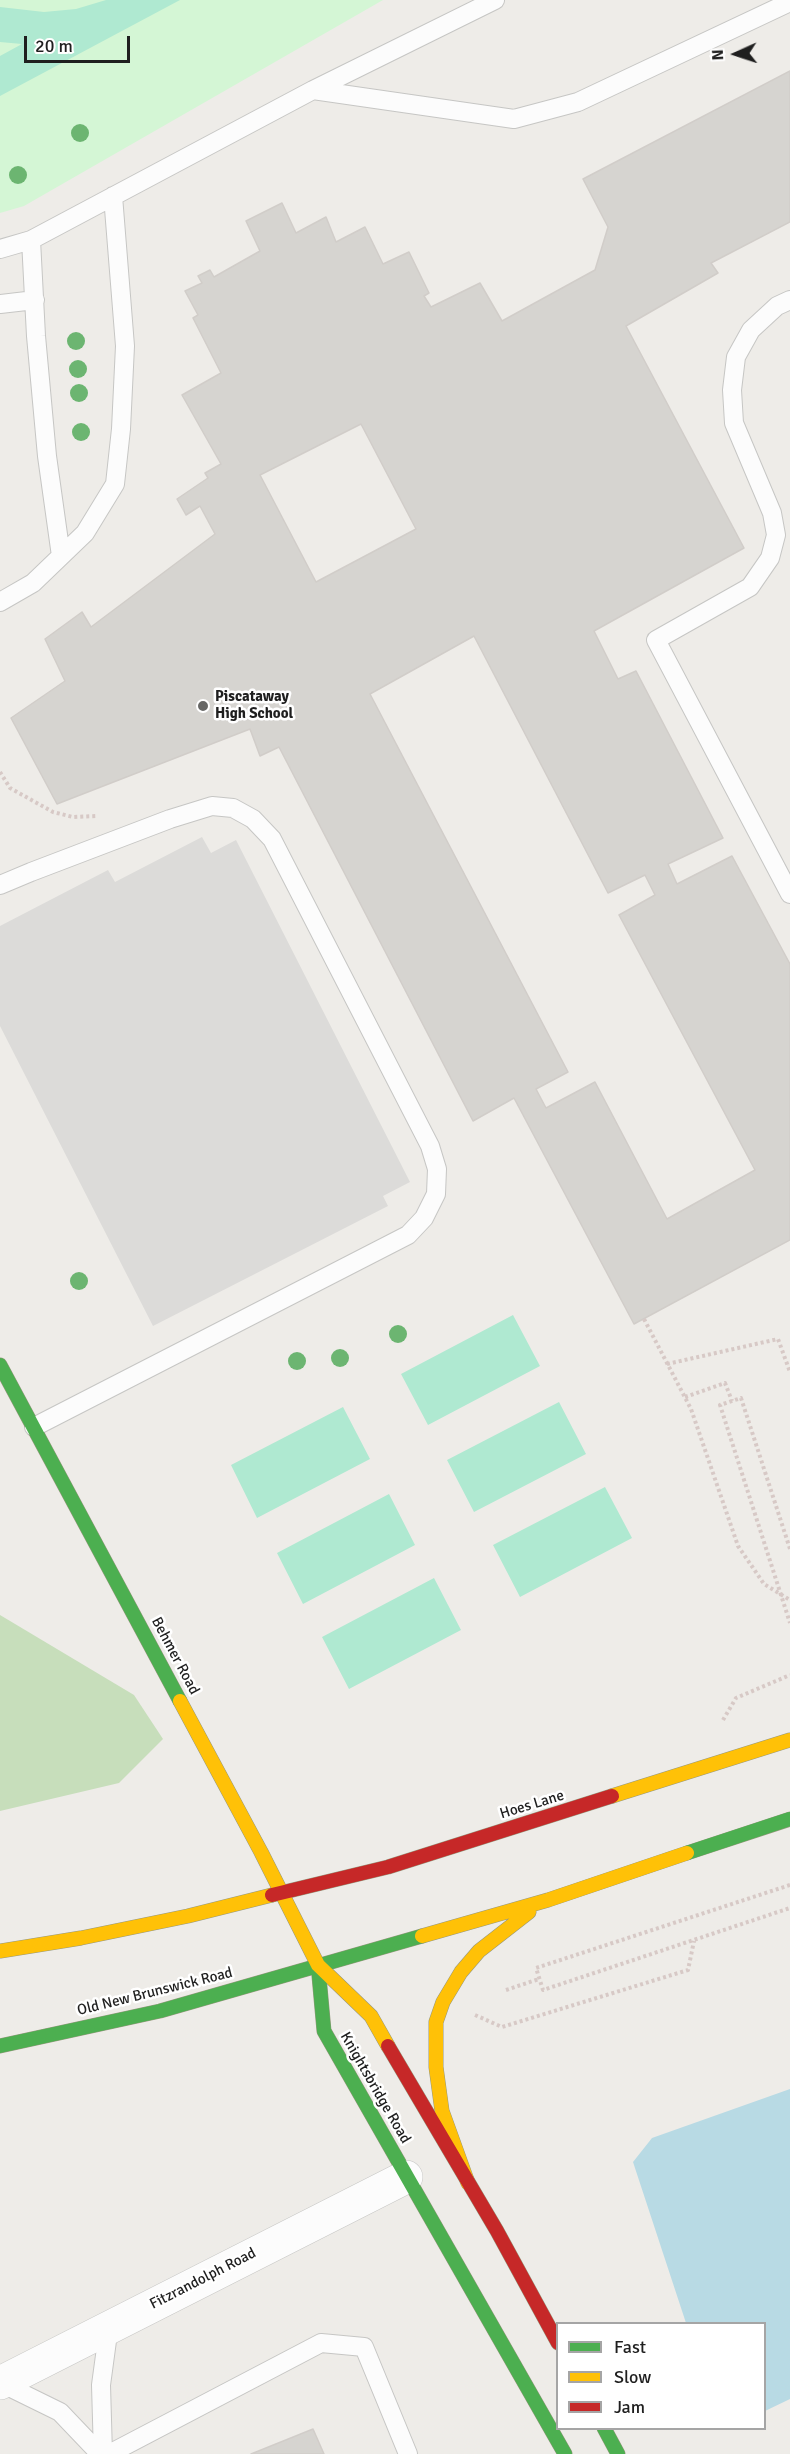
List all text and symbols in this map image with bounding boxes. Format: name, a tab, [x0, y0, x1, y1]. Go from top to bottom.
scale bar	[27, 24, 134, 62]
north arrow	[706, 24, 766, 84]
text: 20 m	[35, 35, 73, 57]
text: N	[708, 49, 728, 61]
place label: Piscataway High School	[215, 688, 293, 723]
marker: Piscataway High School	[196, 699, 210, 713]
street label: Behmer Road	[147, 1614, 203, 1698]
street label: Hoes Lane	[498, 1787, 566, 1823]
street label: Old New Brunswick Road	[75, 1964, 235, 2020]
street label: Knightsbridge Road	[336, 2029, 414, 2147]
street label: Fitzrandolph Road	[147, 2244, 259, 2314]
legend	[556, 2322, 766, 2430]
text: Fast	[614, 2336, 646, 2358]
text: Slow	[614, 2366, 651, 2388]
text: Jam	[614, 2396, 645, 2418]

